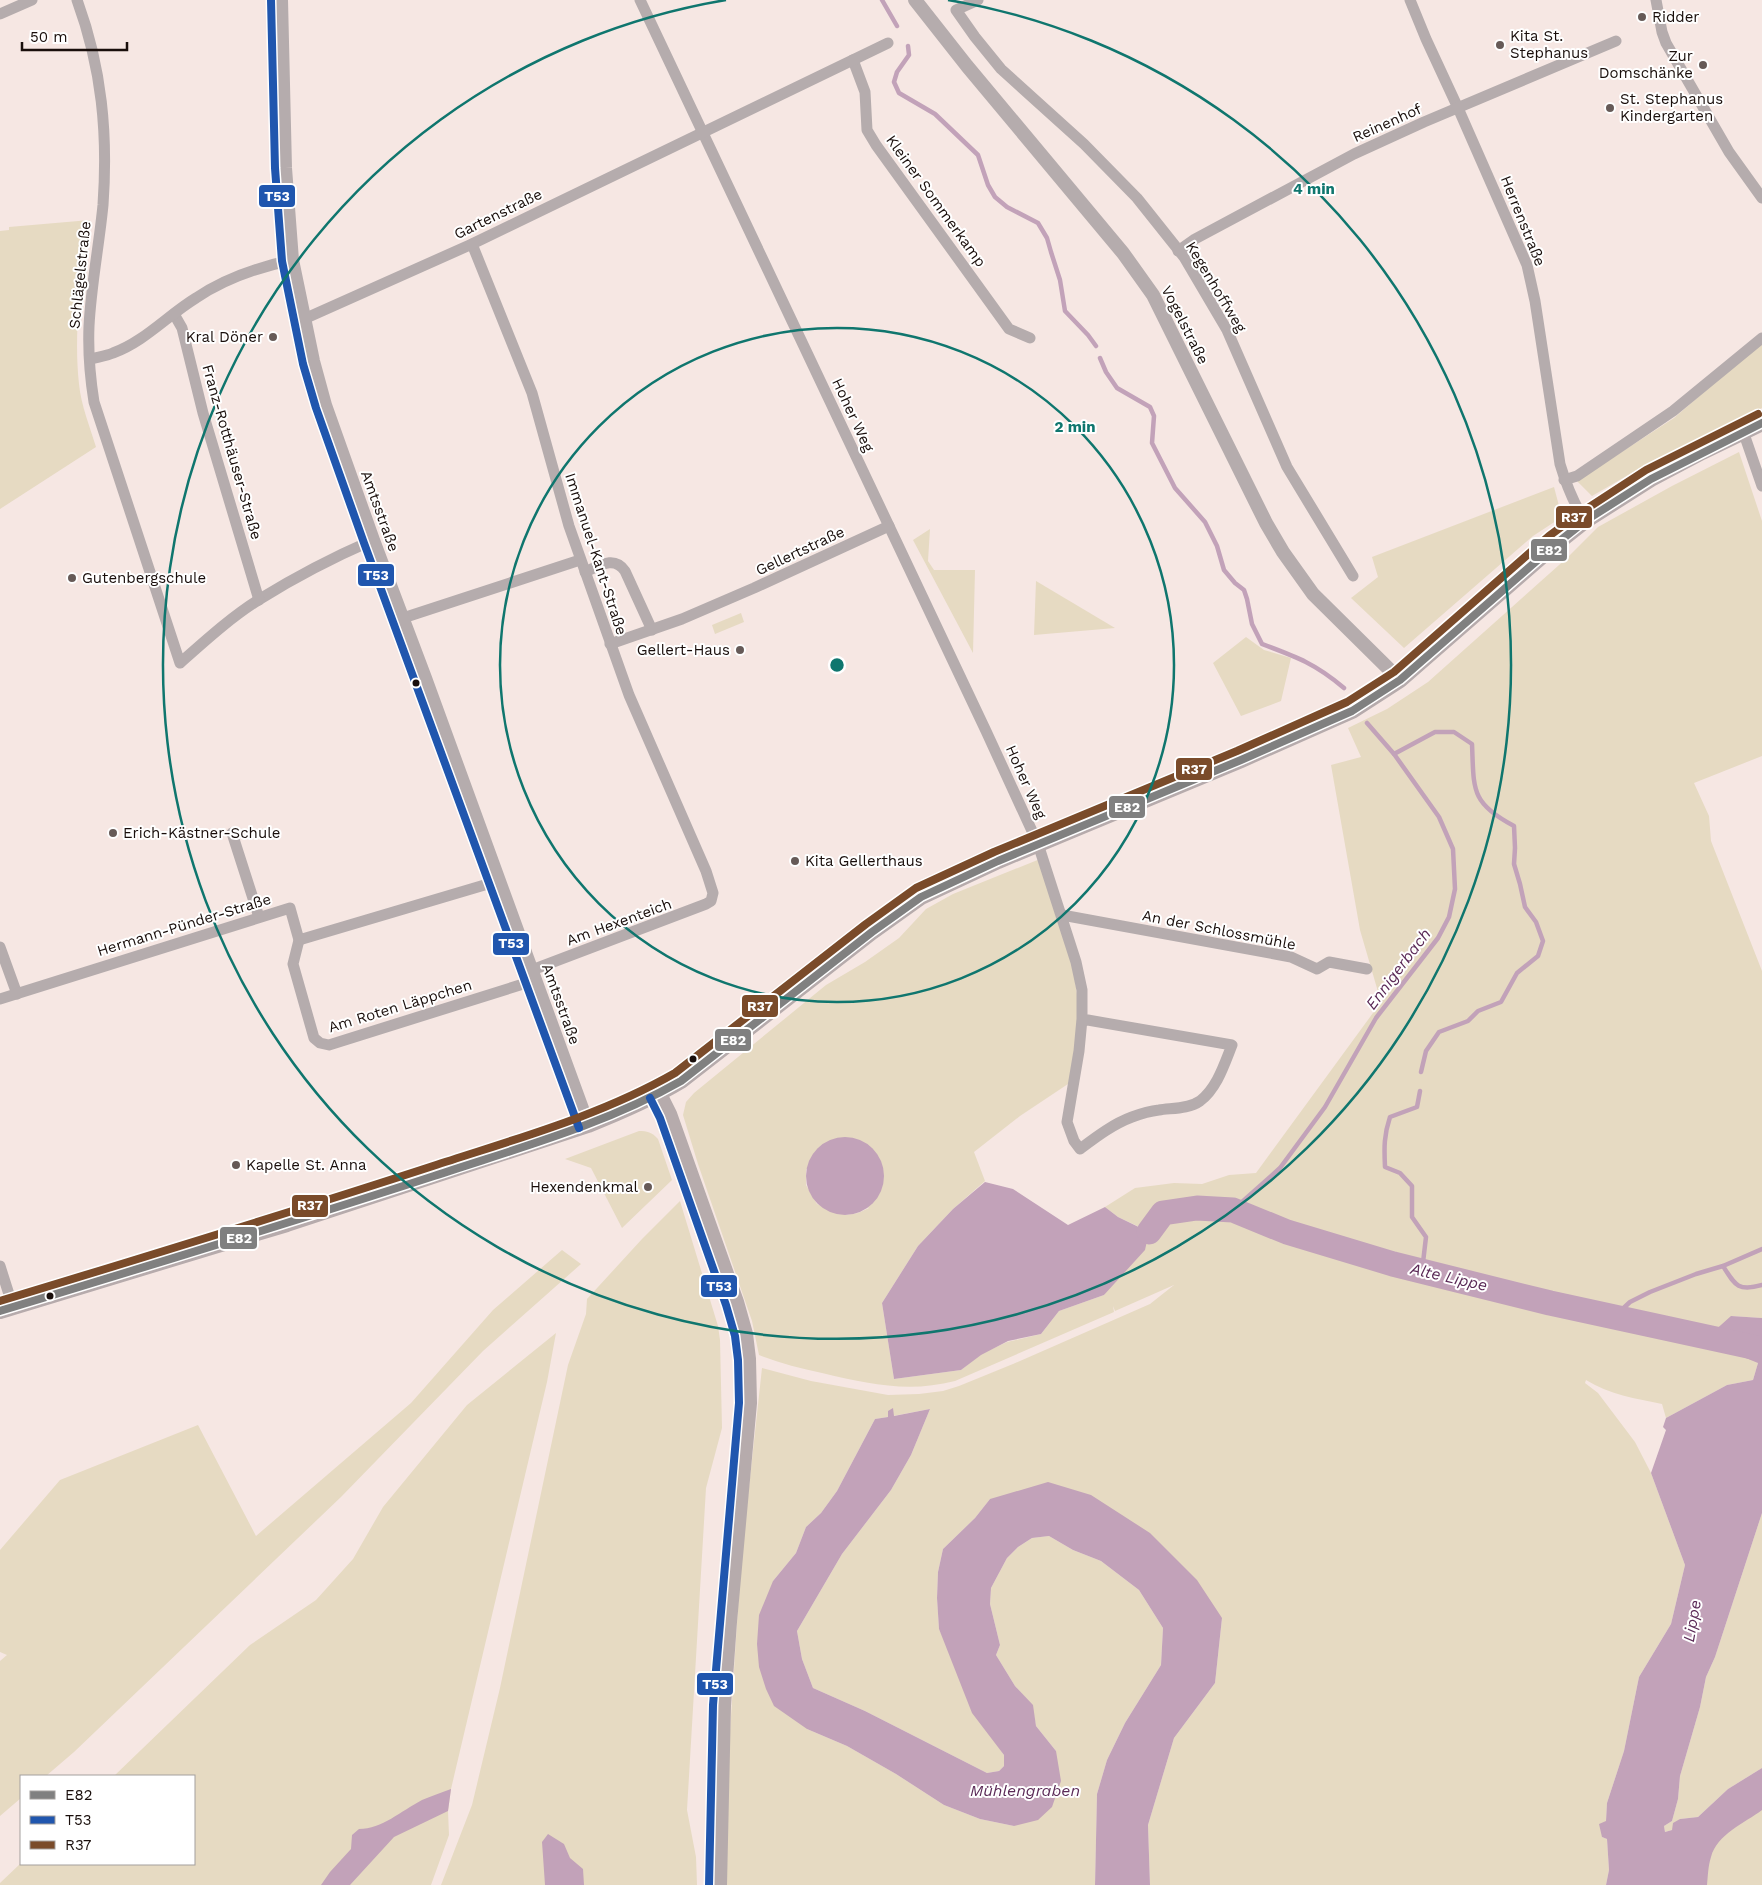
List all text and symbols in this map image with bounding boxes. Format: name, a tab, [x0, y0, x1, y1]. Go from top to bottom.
place label: Ridder	[1652, 8, 1699, 26]
marker: Ridder	[1636, 11, 1648, 23]
scale bar	[22, 20, 128, 52]
place label: Kita St. Stephanus	[1510, 27, 1588, 62]
text: 50 m	[30, 28, 67, 46]
marker: Kita St. Stephanus	[1494, 39, 1506, 51]
place label: Zur Domschänke	[1599, 47, 1693, 82]
marker: Zur Domschänke	[1697, 59, 1709, 71]
place label: St. Stephanus Kindergarten	[1620, 90, 1723, 125]
street label: Reinenhof	[1350, 100, 1424, 146]
marker: St. Stephanus Kindergarten	[1604, 102, 1616, 114]
street label: Kleiner Sommerkamp	[882, 132, 990, 270]
street label: Herrenstraße	[1497, 173, 1549, 269]
text: 4 min	[1293, 180, 1335, 198]
line badge: T53	[258, 184, 296, 208]
street label: Gartenstraße	[451, 185, 545, 243]
text: T53	[264, 188, 290, 204]
street label: Schlägelstraße	[65, 220, 95, 330]
street label: Kegenhoffweg	[1182, 238, 1250, 336]
street label: Vogelstraße	[1158, 283, 1212, 367]
place label: Kral Döner	[186, 328, 263, 346]
marker: Kral Döner	[267, 331, 279, 343]
street label: Franz-Rotthäuser-Straße	[198, 362, 266, 542]
street label: Hoher Weg	[828, 375, 878, 455]
text: 2 min	[1054, 418, 1096, 436]
street label: Amtsstraße	[357, 468, 403, 554]
street label: Immanuel-Kant-Straße	[561, 471, 631, 637]
line badge: R37	[1555, 505, 1593, 529]
text: R37	[1561, 509, 1588, 525]
street label: Gellertstraße	[753, 523, 847, 579]
line badge: E82	[1530, 538, 1568, 562]
text: E82	[1536, 542, 1562, 558]
line badge: T53	[357, 563, 395, 587]
text: T53	[363, 567, 389, 583]
place label: Gutenbergschule	[82, 569, 206, 587]
marker: Gutenbergschule	[66, 572, 78, 584]
place label: Gellert-Haus	[637, 641, 730, 659]
marker: Gellert-Haus	[734, 644, 746, 656]
centre of rings	[828, 656, 846, 674]
unlabelled marker	[411, 678, 421, 688]
street label: Hoher Weg	[1002, 742, 1050, 822]
line badge: R37	[1175, 757, 1213, 781]
text: R37	[1181, 761, 1208, 777]
line badge: E82	[1108, 795, 1146, 819]
text: E82	[1114, 799, 1140, 815]
place label: Erich-Kästner-Schule	[123, 824, 280, 842]
marker: Erich-Kästner-Schule	[107, 827, 119, 839]
place label: Kita Gellerthaus	[805, 852, 923, 870]
marker: Kita Gellerthaus	[789, 855, 801, 867]
street label: Hermann-Pünder-Straße	[95, 890, 273, 960]
street label: Am Hexenteich	[564, 895, 674, 949]
street label: An der Schlossmühle	[1141, 906, 1297, 954]
water label: Ennigerbach	[1361, 925, 1435, 1013]
line badge: T53	[492, 932, 530, 956]
text: T53	[498, 935, 524, 951]
street label: Amtsstraße	[538, 961, 584, 1047]
street label: Am Roten Läppchen	[326, 976, 474, 1036]
line badge: R37	[741, 994, 779, 1018]
text: R37	[747, 998, 774, 1014]
line badge: E82	[714, 1028, 752, 1052]
text: E82	[720, 1032, 746, 1048]
unlabelled marker	[688, 1054, 698, 1064]
place label: Kapelle St. Anna	[246, 1156, 367, 1174]
marker: Kapelle St. Anna	[230, 1159, 242, 1171]
place label: Hexendenkmal	[530, 1178, 638, 1196]
marker: Hexendenkmal	[642, 1181, 654, 1193]
line badge: R37	[291, 1194, 329, 1218]
text: R37	[297, 1197, 324, 1213]
line badge: E82	[219, 1226, 258, 1250]
text: E82	[226, 1230, 252, 1246]
water label: Alte Lippe	[1408, 1259, 1489, 1295]
line badge: T53	[700, 1274, 738, 1298]
text: T53	[706, 1278, 732, 1294]
unlabelled marker	[45, 1291, 55, 1301]
water label: Lippe	[1679, 1598, 1705, 1644]
line badge: T53	[696, 1672, 734, 1696]
text: T53	[702, 1676, 728, 1692]
legend	[20, 1775, 195, 1865]
water label: Mühlengraben	[970, 1781, 1080, 1800]
text: E82	[65, 1786, 93, 1804]
text: T53	[65, 1811, 92, 1829]
text: R37	[65, 1836, 92, 1854]

